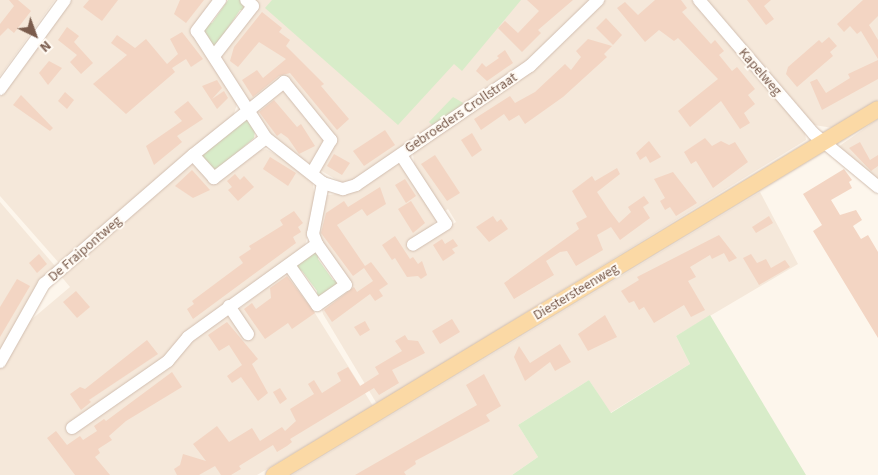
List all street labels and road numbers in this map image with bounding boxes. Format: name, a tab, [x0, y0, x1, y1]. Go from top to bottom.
street label: Kapelweg	[735, 45, 785, 99]
street label: Gebroeders Crollstraat	[402, 69, 520, 157]
street label: De Fraipontweg	[45, 213, 125, 285]
street label: Diestersteenweg	[530, 260, 622, 324]

